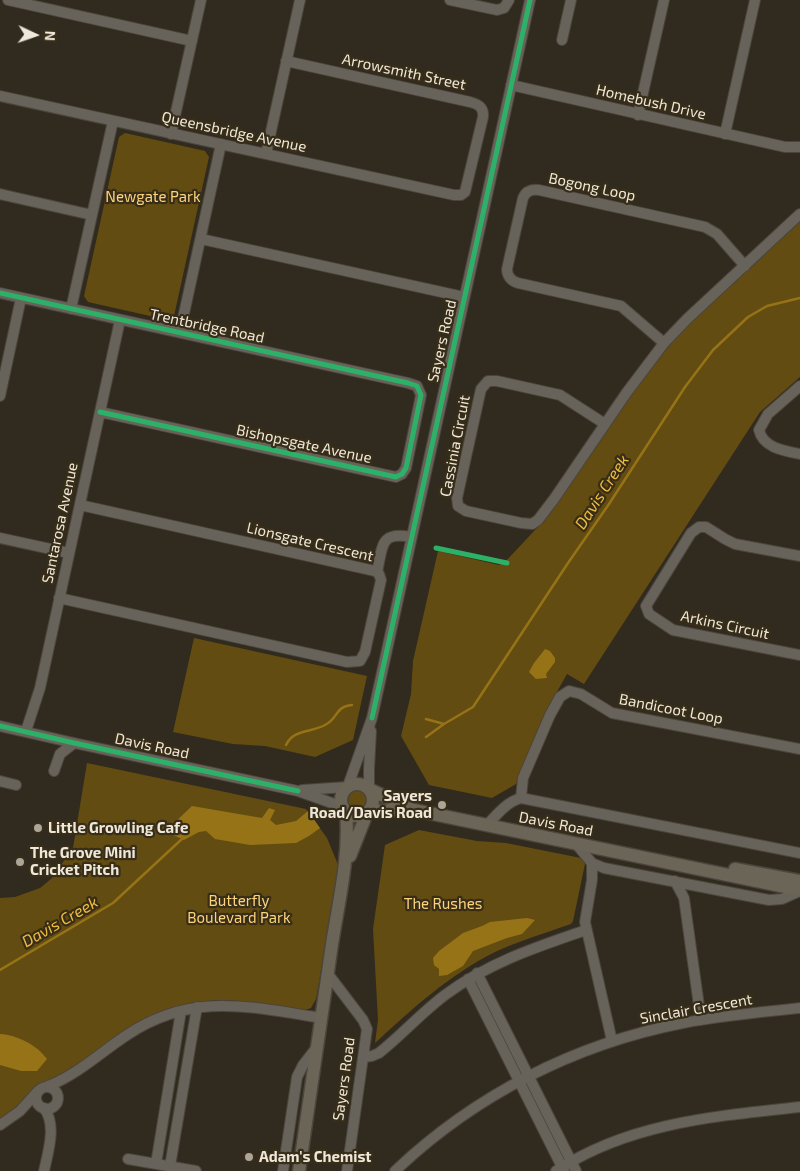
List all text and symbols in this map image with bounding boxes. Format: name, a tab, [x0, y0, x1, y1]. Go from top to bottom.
north arrow	[10, 10, 60, 60]
text: N	[42, 30, 59, 41]
street label: Arrowsmith Street	[341, 50, 467, 94]
street label: Homebush Drive	[594, 81, 708, 123]
street label: Queensbridge Avenue	[160, 108, 308, 156]
street label: Bogong Loop	[547, 169, 637, 205]
park label: Newgate Park	[105, 188, 201, 206]
street label: Sayers Road	[424, 298, 460, 384]
street label: Trentbridge Road	[148, 305, 266, 347]
street label: Cassinia Circuit	[436, 394, 474, 498]
street label: Bishopsgate Avenue	[235, 421, 373, 467]
water label: Davis Creek	[571, 451, 633, 533]
street label: Santarosa Avenue	[38, 461, 82, 585]
street label: Lionsgate Crescent	[245, 519, 375, 565]
street label: Arkins Circuit	[679, 607, 771, 643]
street label: Bandicoot Loop	[618, 690, 724, 728]
street label: Davis Road	[113, 729, 191, 763]
place label: Sayers Road/Davis Road	[309, 787, 432, 822]
marker: Sayers Road/Davis Road	[436, 799, 448, 811]
street label: Davis Road	[517, 808, 595, 840]
place label: Little Growling Cafe	[48, 819, 188, 837]
marker: Little Growling Cafe	[32, 822, 44, 834]
place label: The Grove Mini Cricket Pitch	[30, 844, 136, 879]
marker: The Grove Mini Cricket Pitch	[14, 856, 26, 868]
park label: Butterfly Boulevard Park	[187, 892, 291, 927]
water label: Davis Creek	[19, 893, 101, 951]
park label: The Rushes	[404, 895, 482, 913]
street label: Sinclair Crescent	[638, 990, 754, 1028]
street label: Sayers Road	[329, 1036, 359, 1122]
place label: Adam's Chemist	[259, 1148, 372, 1166]
marker: Adam's Chemist	[243, 1151, 255, 1163]

